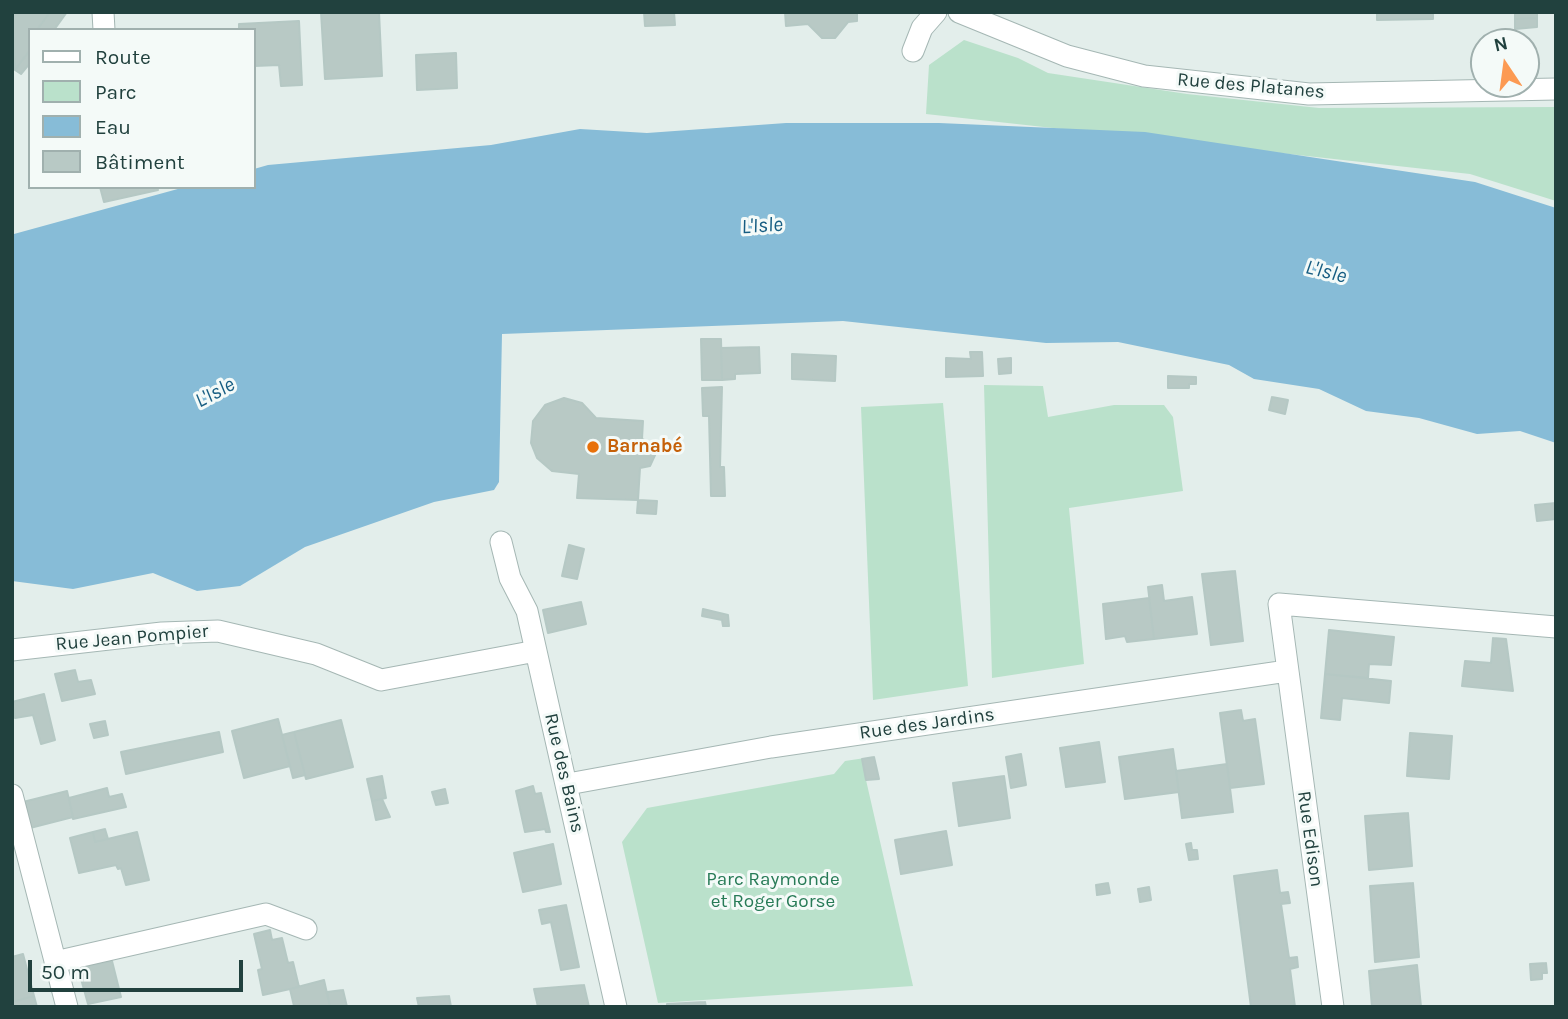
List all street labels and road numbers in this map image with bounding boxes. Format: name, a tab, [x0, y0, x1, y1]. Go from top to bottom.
street label: Rue des Platanes	[1176, 68, 1326, 104]
street label: Rue Jean Pompier	[55, 620, 209, 656]
street label: Rue des Jardins	[858, 703, 996, 745]
street label: Rue des Bains	[539, 711, 589, 835]
street label: Rue Edison	[1292, 789, 1328, 889]

